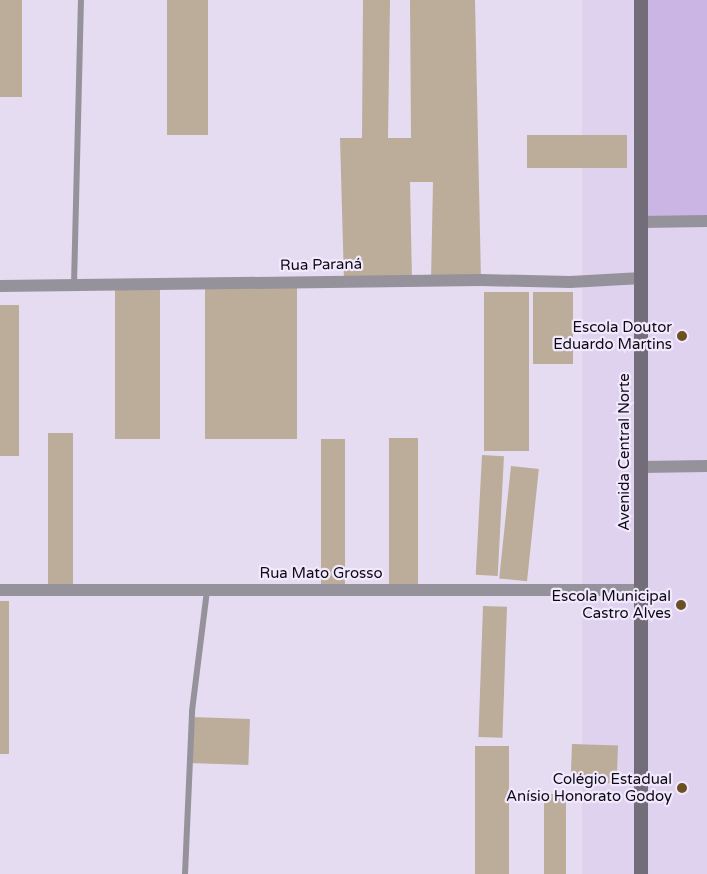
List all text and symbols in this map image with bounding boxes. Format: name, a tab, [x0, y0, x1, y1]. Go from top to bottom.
street label: Rua Paraná	[280, 255, 362, 275]
place label: Escola Doutor Eduardo Martins	[553, 318, 672, 353]
marker: Escola Doutor Eduardo Martins	[676, 330, 688, 342]
street label: Avenida Central Norte	[616, 373, 634, 531]
street label: Rua Mato Grosso	[259, 565, 383, 583]
place label: Escola Municipal Castro Alves	[552, 587, 671, 622]
marker: Escola Municipal Castro Alves	[675, 599, 687, 611]
place label: Colégio Estadual Anísio Honorato Godoy	[506, 770, 672, 805]
marker: Colégio Estadual Anísio Honorato Godoy	[676, 782, 688, 794]

